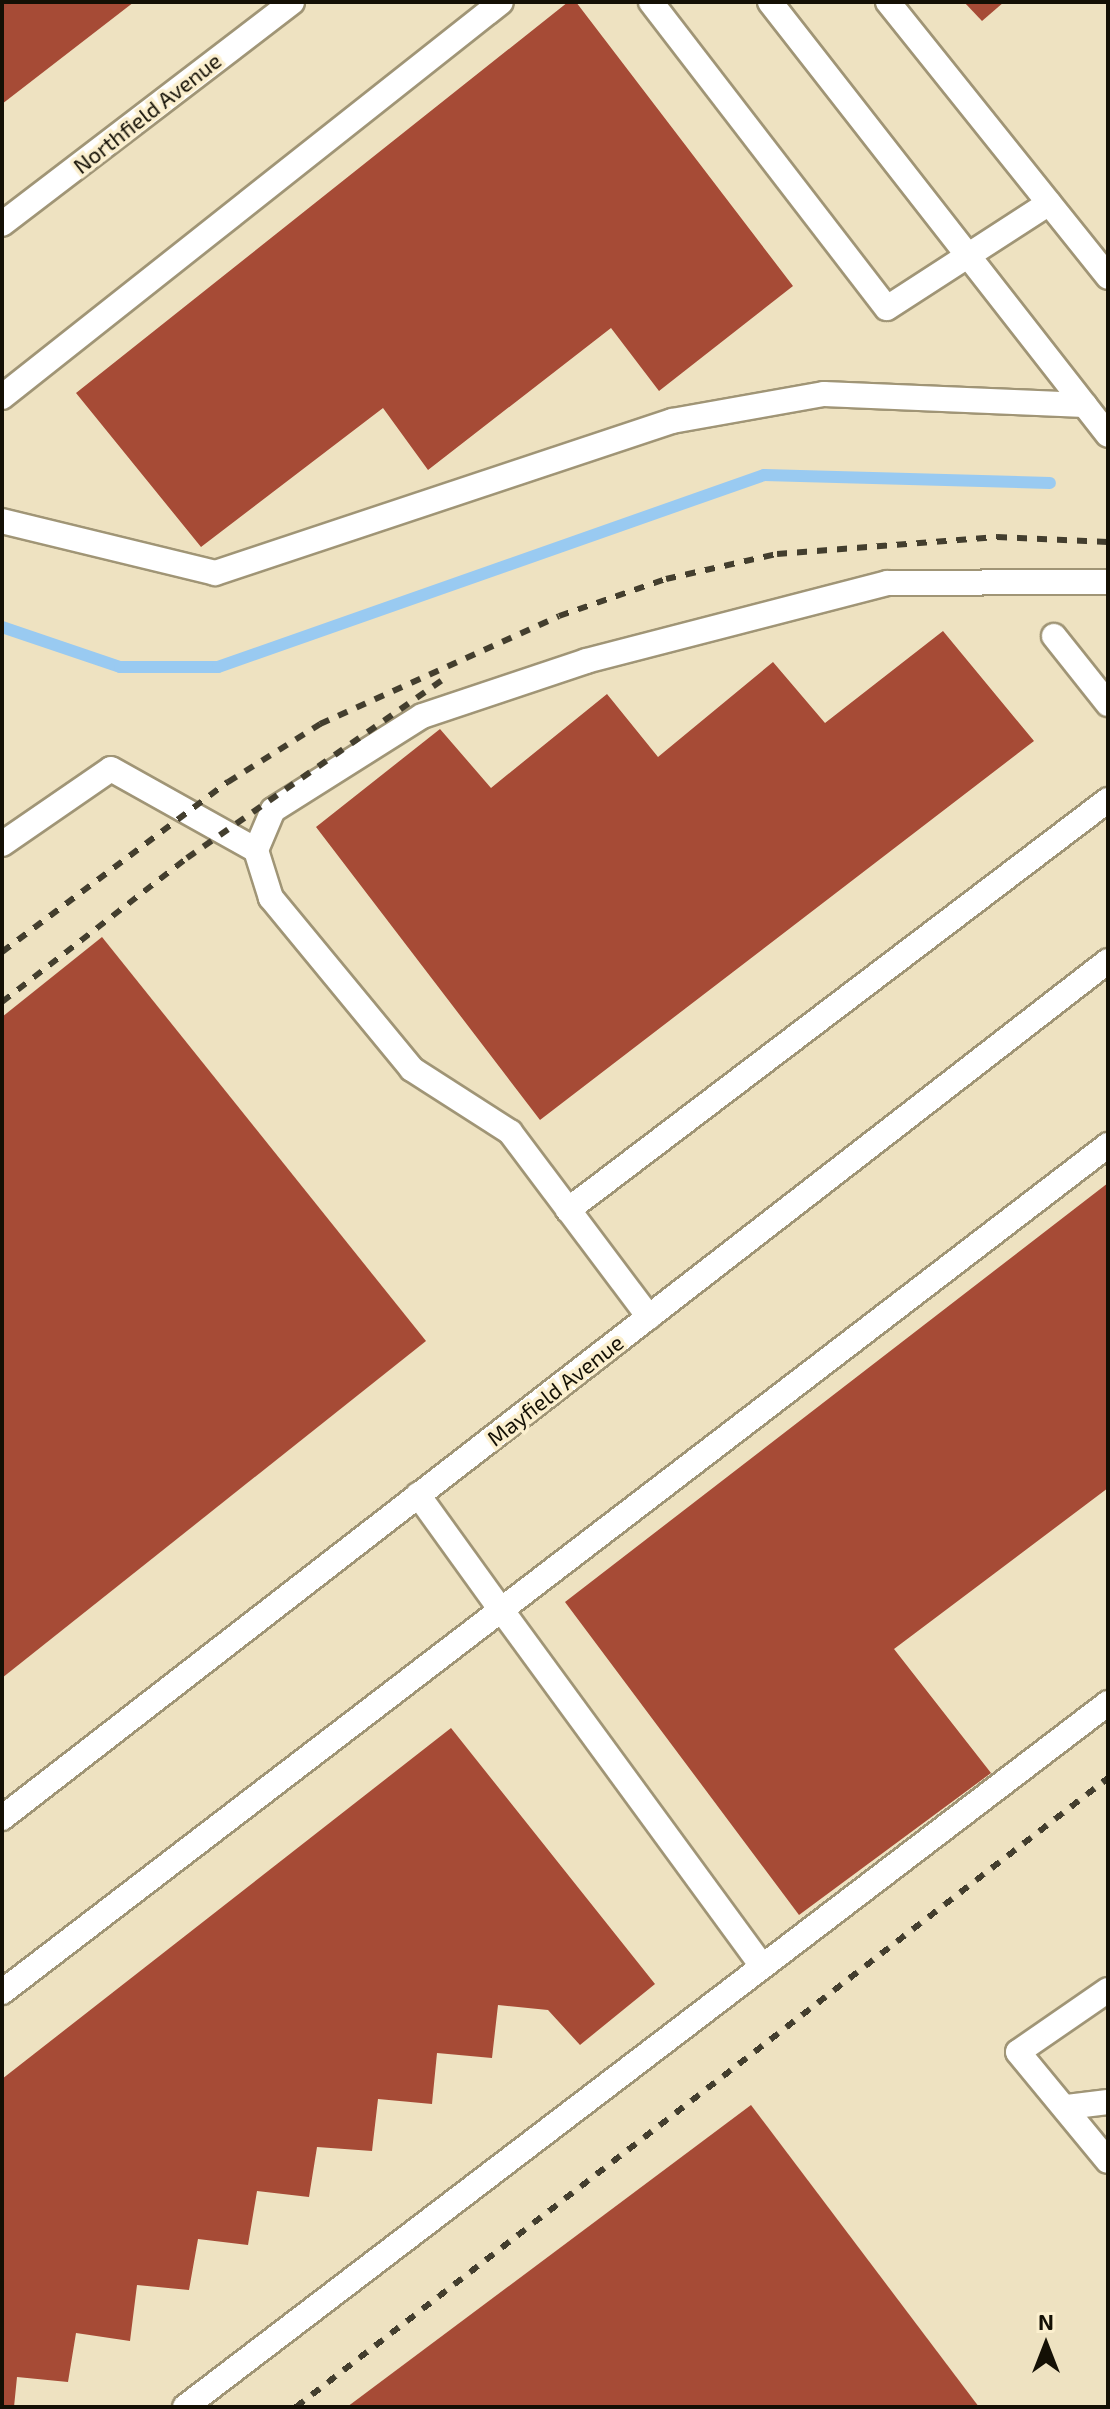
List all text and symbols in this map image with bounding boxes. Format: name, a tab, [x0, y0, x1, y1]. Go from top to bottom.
street label: Northfield Avenue	[68, 47, 226, 179]
street label: Mayfield Avenue	[481, 1329, 629, 1451]
north arrow	[1006, 2305, 1086, 2385]
text: N	[1038, 2308, 1054, 2334]

